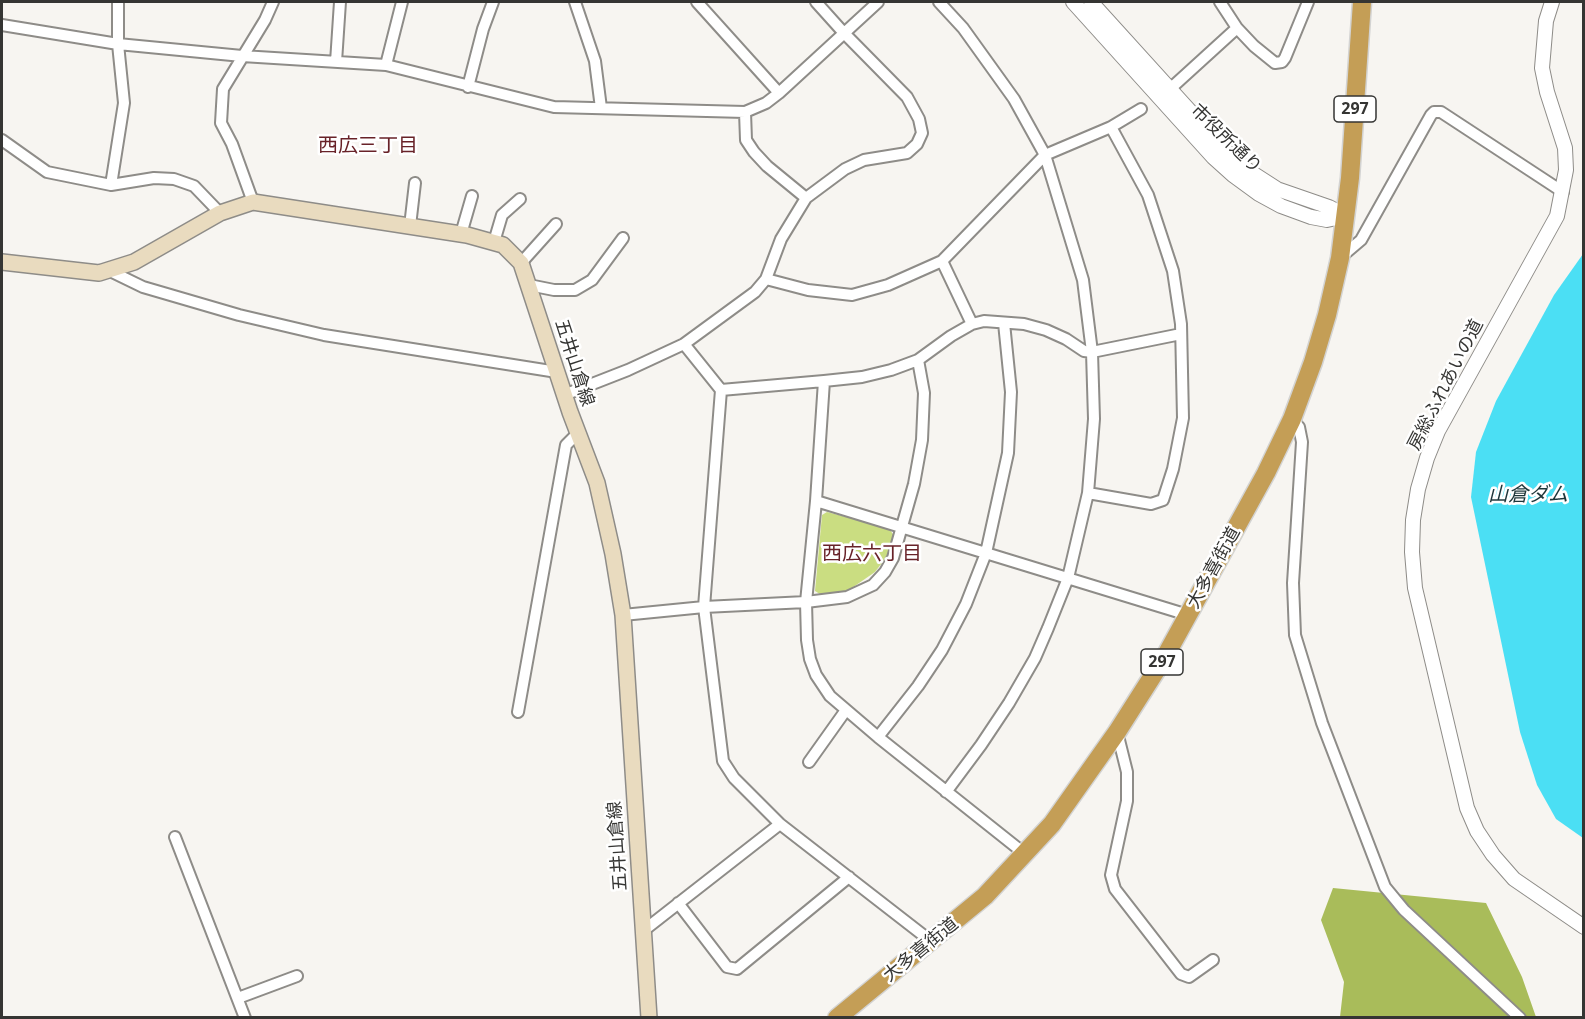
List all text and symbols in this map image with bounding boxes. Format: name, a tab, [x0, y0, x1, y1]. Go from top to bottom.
road number: 297	[1334, 96, 1376, 122]
street label: 市役所通り	[1186, 100, 1266, 178]
district label: 西広三丁目	[318, 134, 418, 158]
street label: 房総ふれあいの道	[1404, 316, 1488, 454]
street label: 五井山倉線	[550, 317, 598, 409]
water label: 山倉ダム	[1488, 483, 1568, 507]
street label: 大多喜街道	[1183, 523, 1245, 613]
district label: 西広六丁目	[822, 542, 922, 566]
road number: 297	[1141, 649, 1183, 675]
street label: 五井山倉線	[604, 800, 632, 892]
street label: 大多喜街道	[879, 913, 963, 987]

